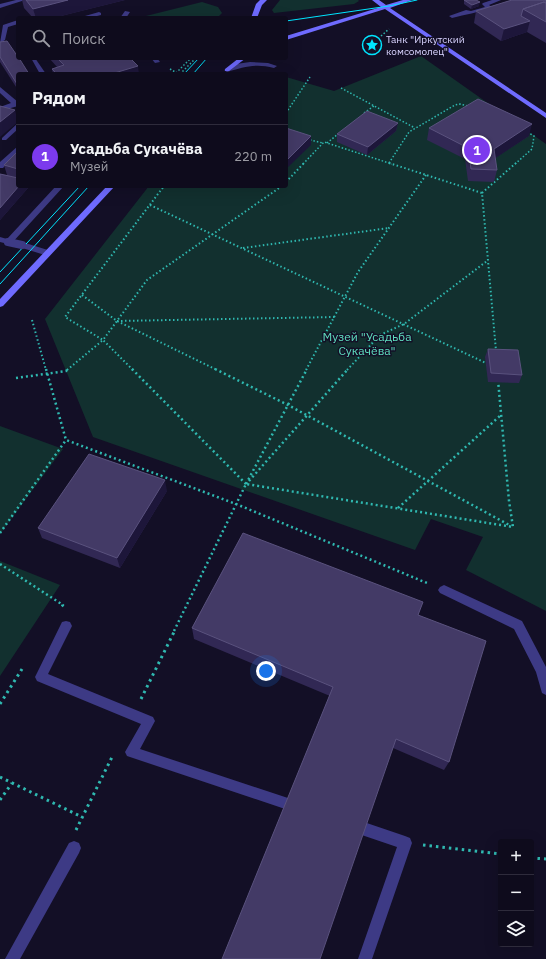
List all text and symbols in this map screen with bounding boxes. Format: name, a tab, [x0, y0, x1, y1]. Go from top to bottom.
search box	[16, 16, 288, 60]
icon: search	[30, 27, 52, 49]
text: Поиск	[62, 29, 105, 48]
place label: Танк "Иркутский комсомолец"	[386, 33, 465, 58]
place icon: Танк "Иркутский комсомолец"	[361, 34, 383, 56]
text: Рядом	[32, 87, 86, 109]
pin: 1	[464, 135, 490, 165]
text: Усадьба Сукачёва	[70, 139, 203, 158]
text: 1	[41, 148, 49, 165]
text: 220 m	[234, 148, 272, 165]
text: Музей	[70, 158, 108, 175]
park label: Музей "Усадьба Сукачёва"	[322, 329, 412, 358]
your location	[256, 661, 276, 681]
map controls	[498, 839, 534, 947]
button: +	[498, 839, 534, 875]
button: −	[498, 875, 534, 911]
button: layers	[498, 911, 534, 947]

